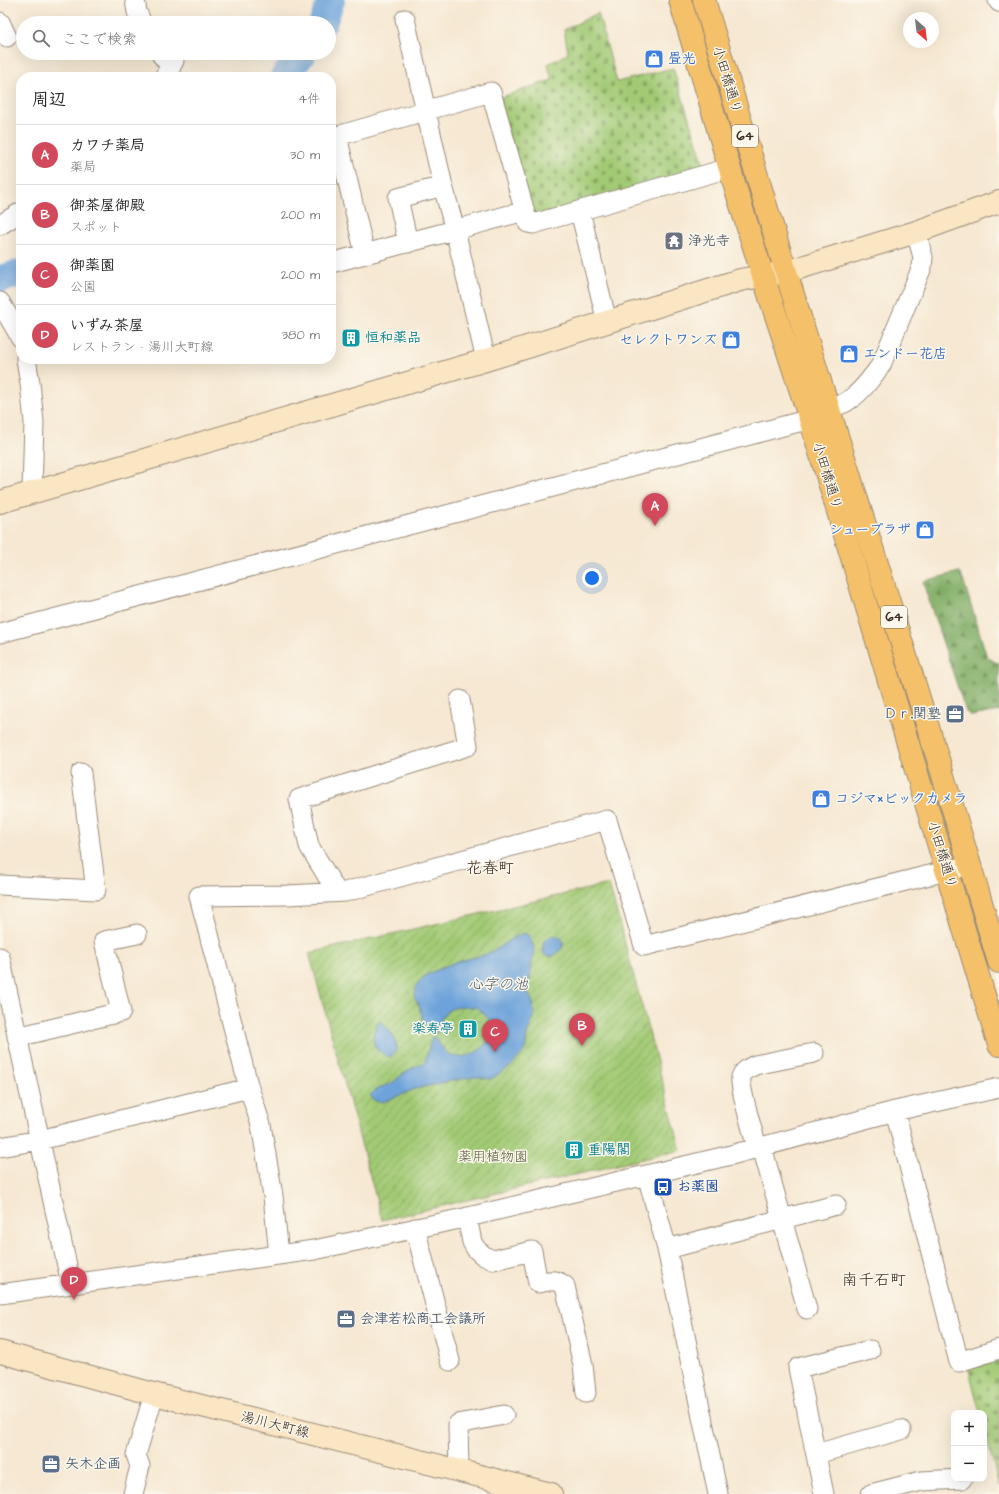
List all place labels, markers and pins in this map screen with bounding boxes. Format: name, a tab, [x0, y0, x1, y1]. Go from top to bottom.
shop icon: 畳光	[643, 48, 665, 70]
place label: 畳光	[668, 49, 696, 69]
temple icon: 浄光寺	[663, 230, 685, 252]
place label: 浄光寺	[688, 231, 730, 251]
building icon: 恒和薬品	[340, 327, 362, 349]
place label: 恒和薬品	[365, 328, 421, 348]
shop icon: セレクトワンズ	[720, 329, 742, 351]
place label: セレクトワンズ	[619, 330, 717, 350]
shop icon: エンドー花店	[838, 343, 860, 365]
place label: エンドー花店	[863, 344, 947, 364]
pin: A	[642, 493, 668, 526]
shop icon: シュープラザ	[914, 519, 936, 541]
place label: シュープラザ	[829, 520, 911, 540]
office icon: Ｄｒ.関塾	[944, 703, 966, 725]
place label: Ｄｒ.関塾	[883, 704, 941, 724]
shop icon: コジマ×ビックカメラ	[810, 788, 832, 810]
place label: コジマ×ビックカメラ	[835, 789, 968, 809]
pin: B	[569, 1013, 595, 1046]
building icon: 楽寿亭	[457, 1018, 479, 1040]
place label: 楽寿亭	[412, 1019, 454, 1039]
pin: C	[482, 1019, 508, 1052]
building icon: 重陽閣	[563, 1139, 585, 1161]
place label: 重陽閣	[588, 1140, 630, 1160]
bus stop icon: お薬園	[652, 1176, 674, 1198]
place label: お薬園	[677, 1177, 719, 1197]
pin: D	[61, 1267, 87, 1300]
office icon: 会津若松商工会議所	[335, 1308, 357, 1330]
place label: 会津若松商工会議所	[360, 1309, 486, 1329]
office icon: 矢木企画	[40, 1453, 62, 1475]
place label: 矢木企画	[65, 1454, 121, 1474]

